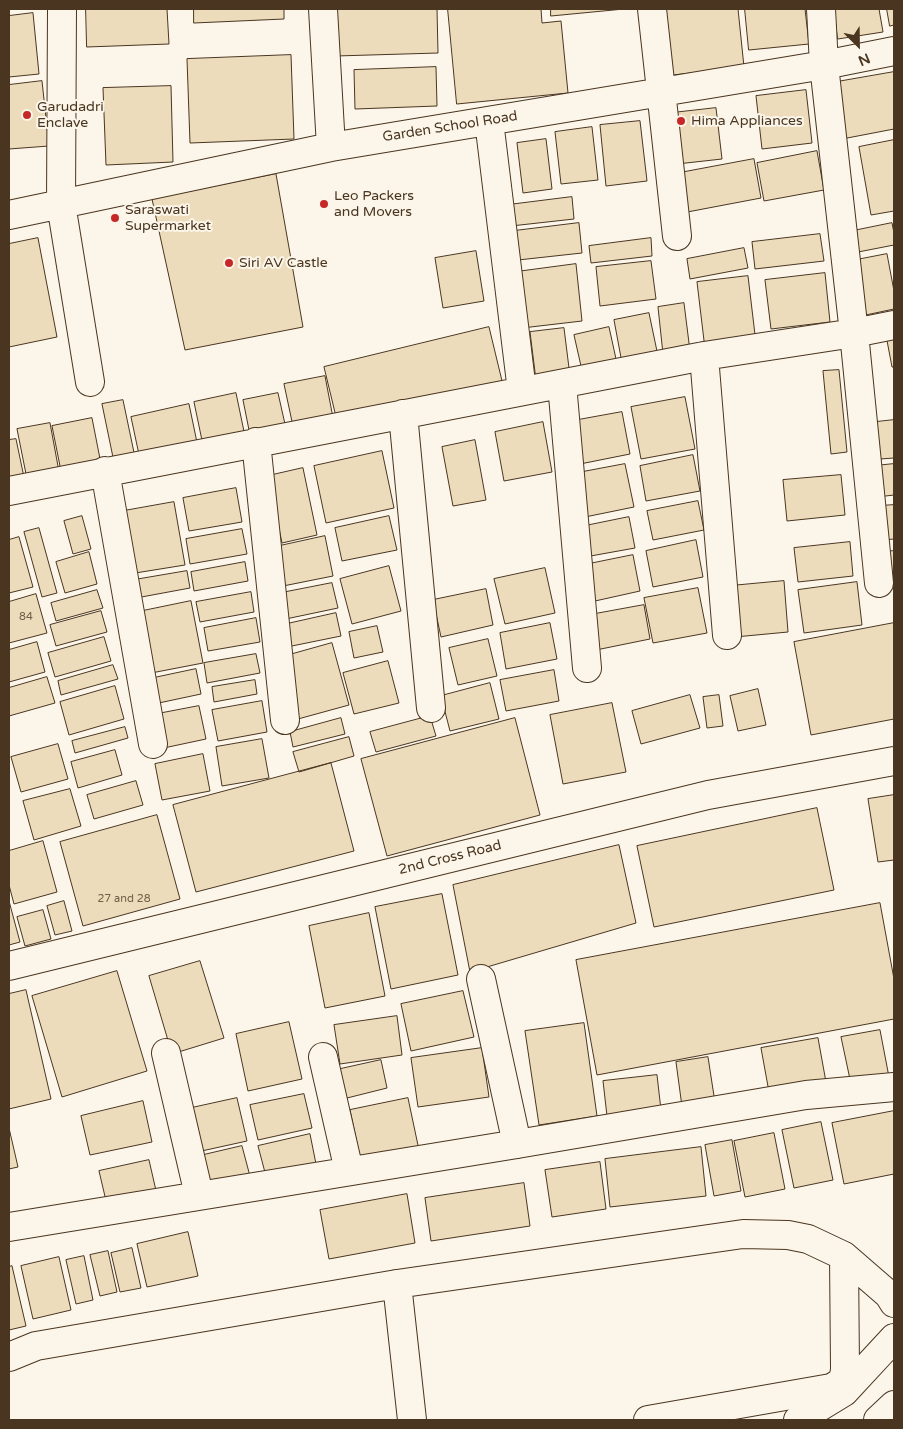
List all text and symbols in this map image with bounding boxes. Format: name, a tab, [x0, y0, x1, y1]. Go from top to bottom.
north arrow	[833, 20, 883, 70]
text: N	[856, 49, 873, 69]
place label: Garudadri Enclave	[37, 99, 104, 132]
street label: Garden School Road	[381, 108, 519, 146]
marker: Garudadri Enclave	[21, 109, 33, 121]
place label: Hima Appliances	[691, 113, 803, 129]
marker: Hima Appliances	[675, 115, 687, 127]
place label: Leo Packers and Movers	[334, 188, 414, 220]
marker: Leo Packers and Movers	[318, 198, 330, 210]
place label: Saraswati Supermarket	[125, 202, 211, 234]
marker: Saraswati Supermarket	[109, 212, 121, 224]
place label: Siri AV Castle	[239, 255, 328, 271]
marker: Siri AV Castle	[223, 257, 235, 269]
house number: 84	[19, 610, 33, 624]
street label: 2nd Cross Road	[397, 837, 503, 879]
house number: 27 and 28	[97, 892, 151, 906]

